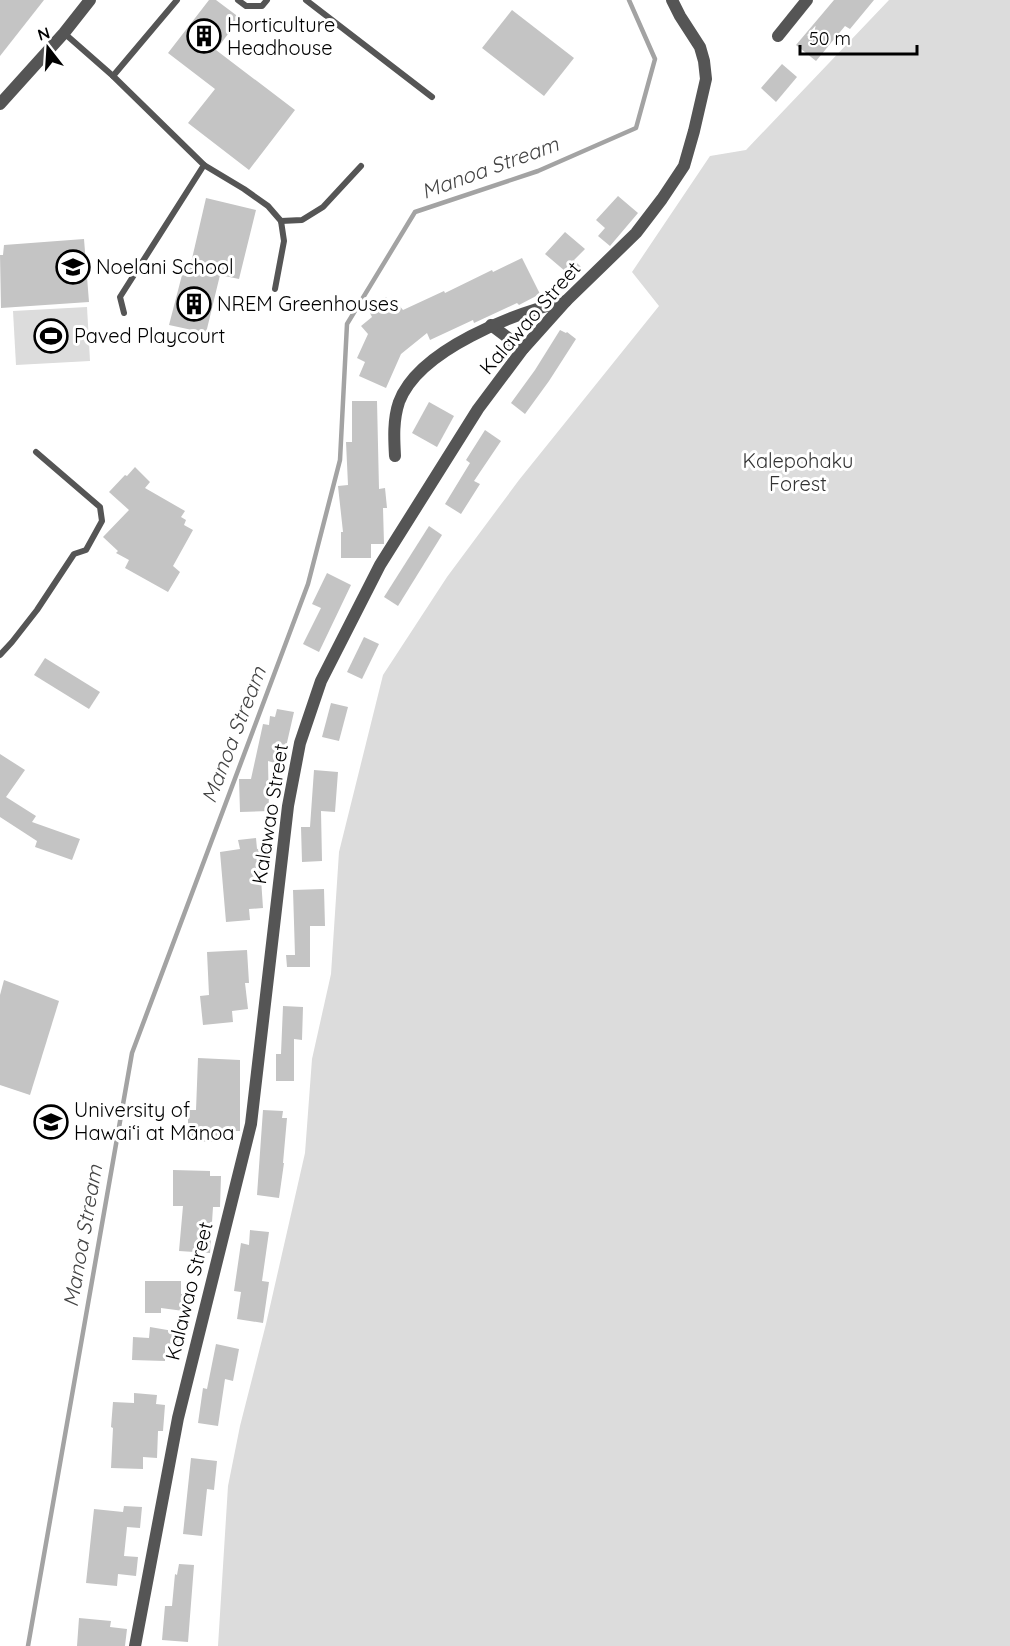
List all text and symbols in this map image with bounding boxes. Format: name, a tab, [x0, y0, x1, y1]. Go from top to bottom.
place label: Horticulture Headhouse	[227, 12, 335, 60]
north arrow	[18, 18, 78, 78]
building icon: Horticulture Headhouse	[186, 18, 222, 54]
scale bar	[800, 18, 917, 56]
text: N	[35, 22, 52, 45]
text: 50 m	[809, 27, 851, 50]
water label: Manoa Stream	[418, 130, 562, 204]
school or university icon: Noelani School	[55, 249, 91, 285]
place label: Noelani School	[96, 254, 234, 279]
street label: Kalawao Street	[474, 256, 586, 379]
building icon: NREM Greenhouses	[176, 286, 212, 322]
place label: NREM Greenhouses	[217, 291, 399, 316]
sports icon: Paved Playcourt	[33, 318, 69, 354]
place label: Paved Playcourt	[74, 323, 225, 348]
park label: Kalepohaku Forest	[743, 448, 853, 496]
water label: Manoa Stream	[195, 662, 271, 806]
street label: Kalawao Street	[246, 742, 293, 886]
place label: University of Hawaiʻi at Mānoa	[74, 1097, 234, 1145]
school or university icon: University of Hawaiʻi at Mānoa	[33, 1104, 69, 1140]
water label: Manoa Stream	[57, 1162, 107, 1309]
street label: Kalawao Street	[159, 1219, 218, 1363]

